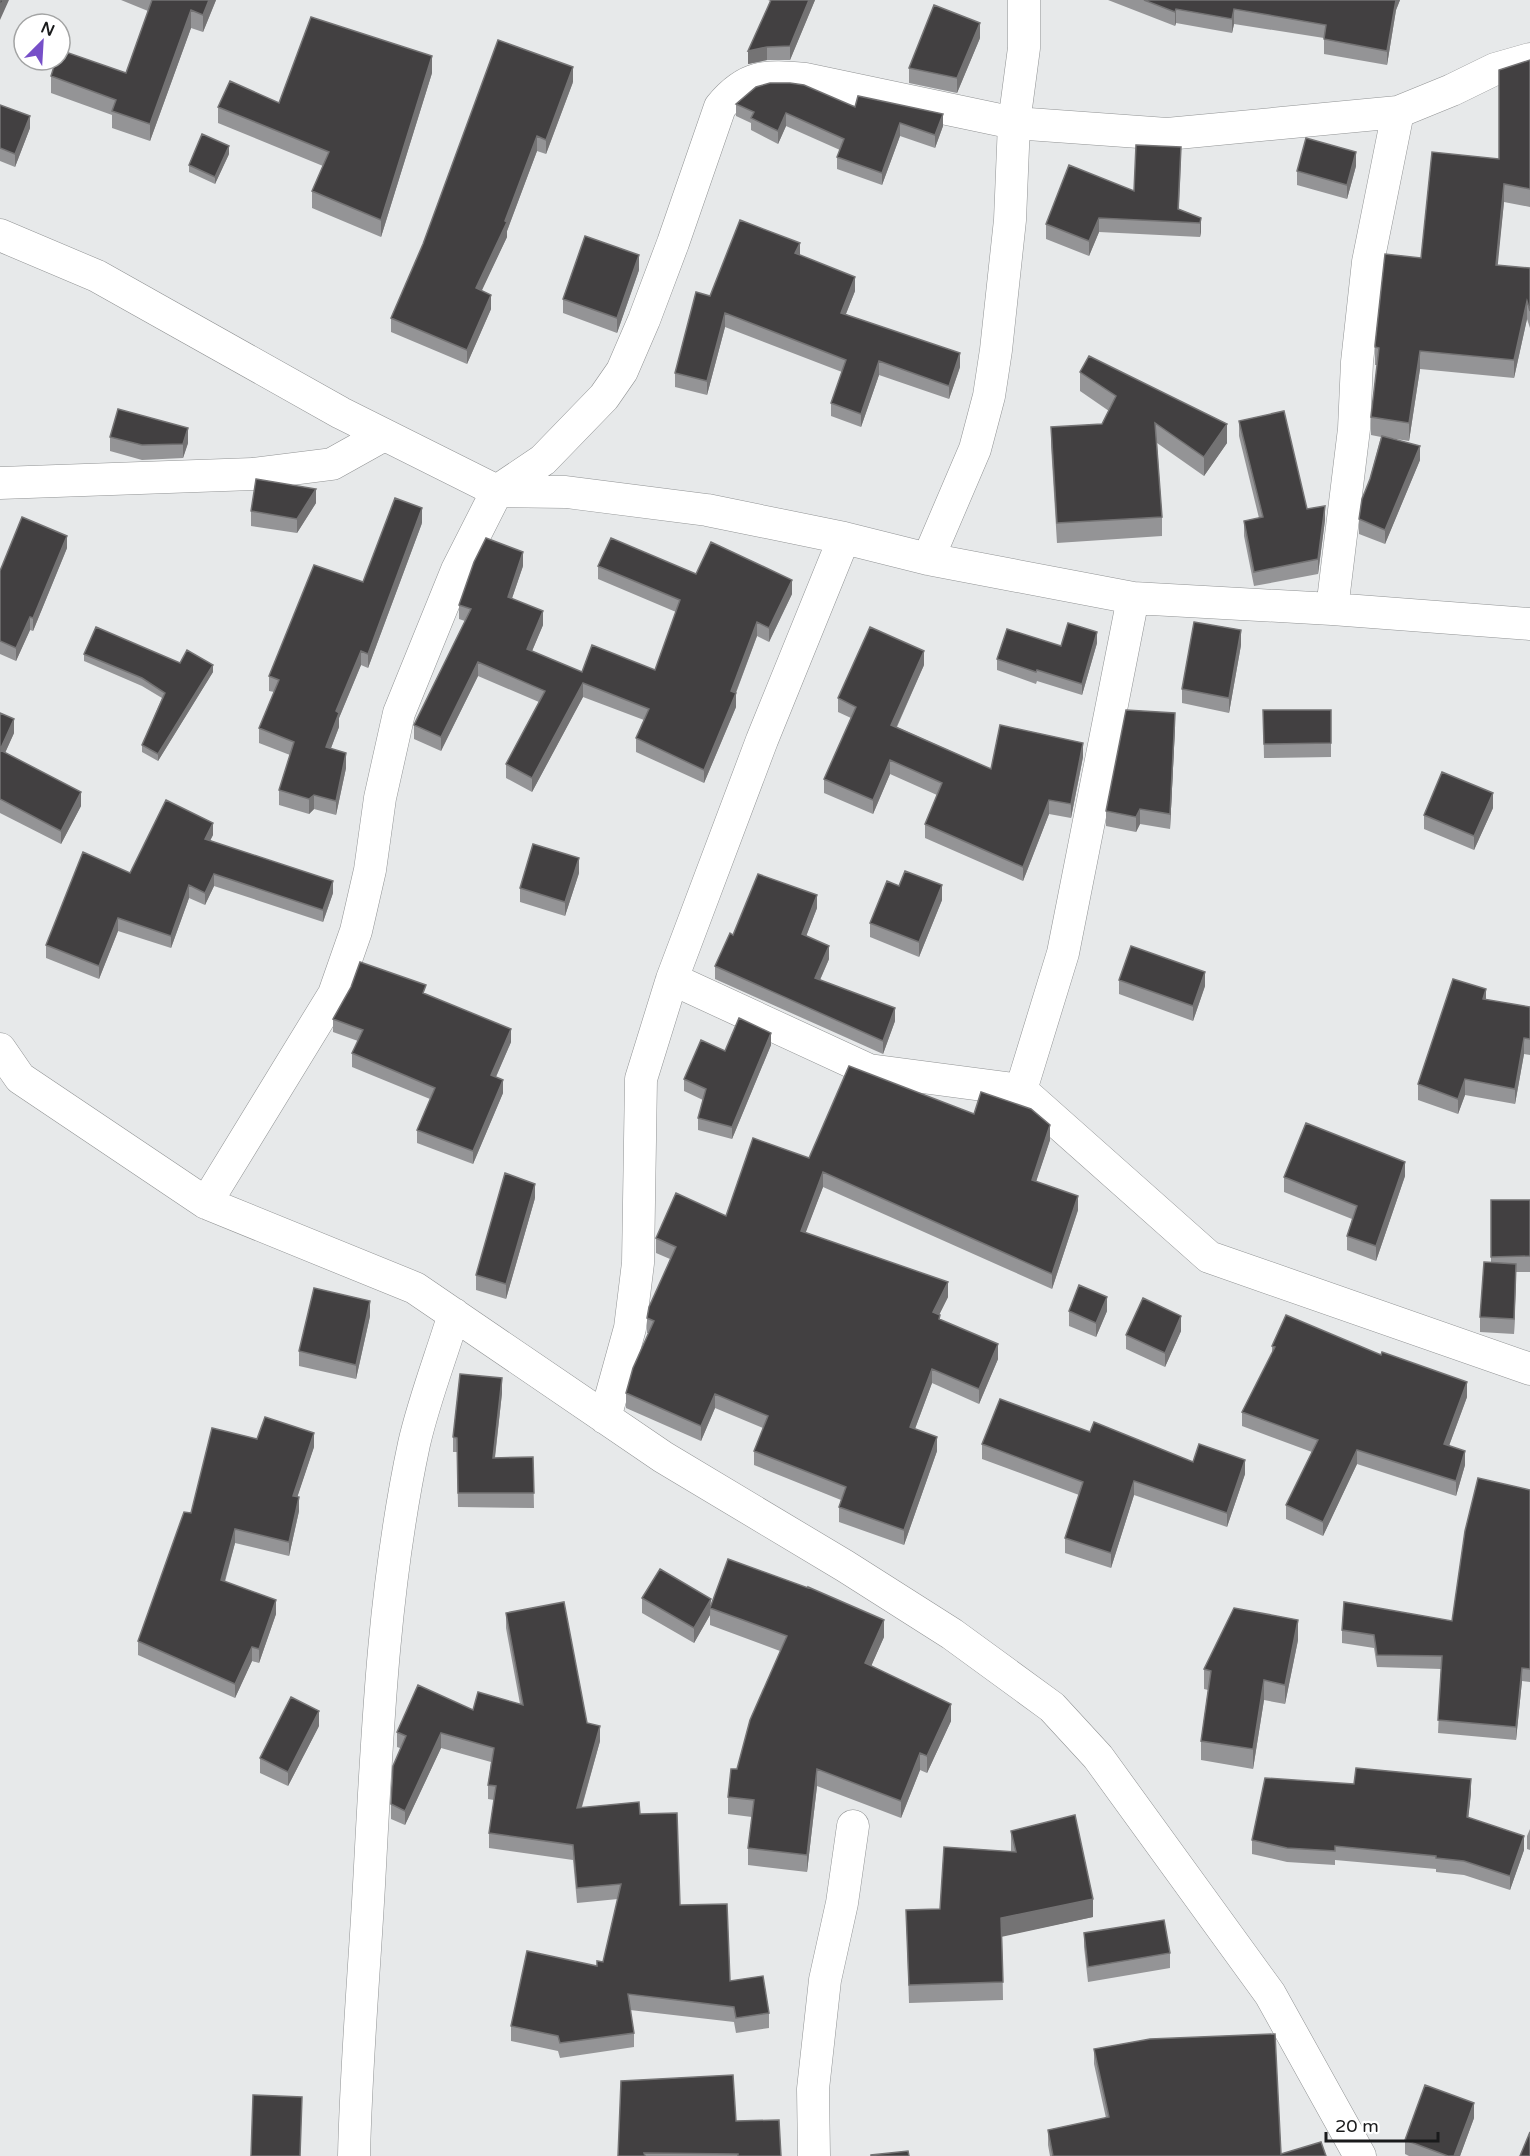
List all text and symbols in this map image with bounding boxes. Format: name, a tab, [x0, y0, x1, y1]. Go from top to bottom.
north arrow	[12, 12, 72, 72]
text: N	[38, 17, 58, 41]
scale bar	[1326, 2105, 1438, 2143]
text: 20 m	[1335, 2115, 1379, 2137]

